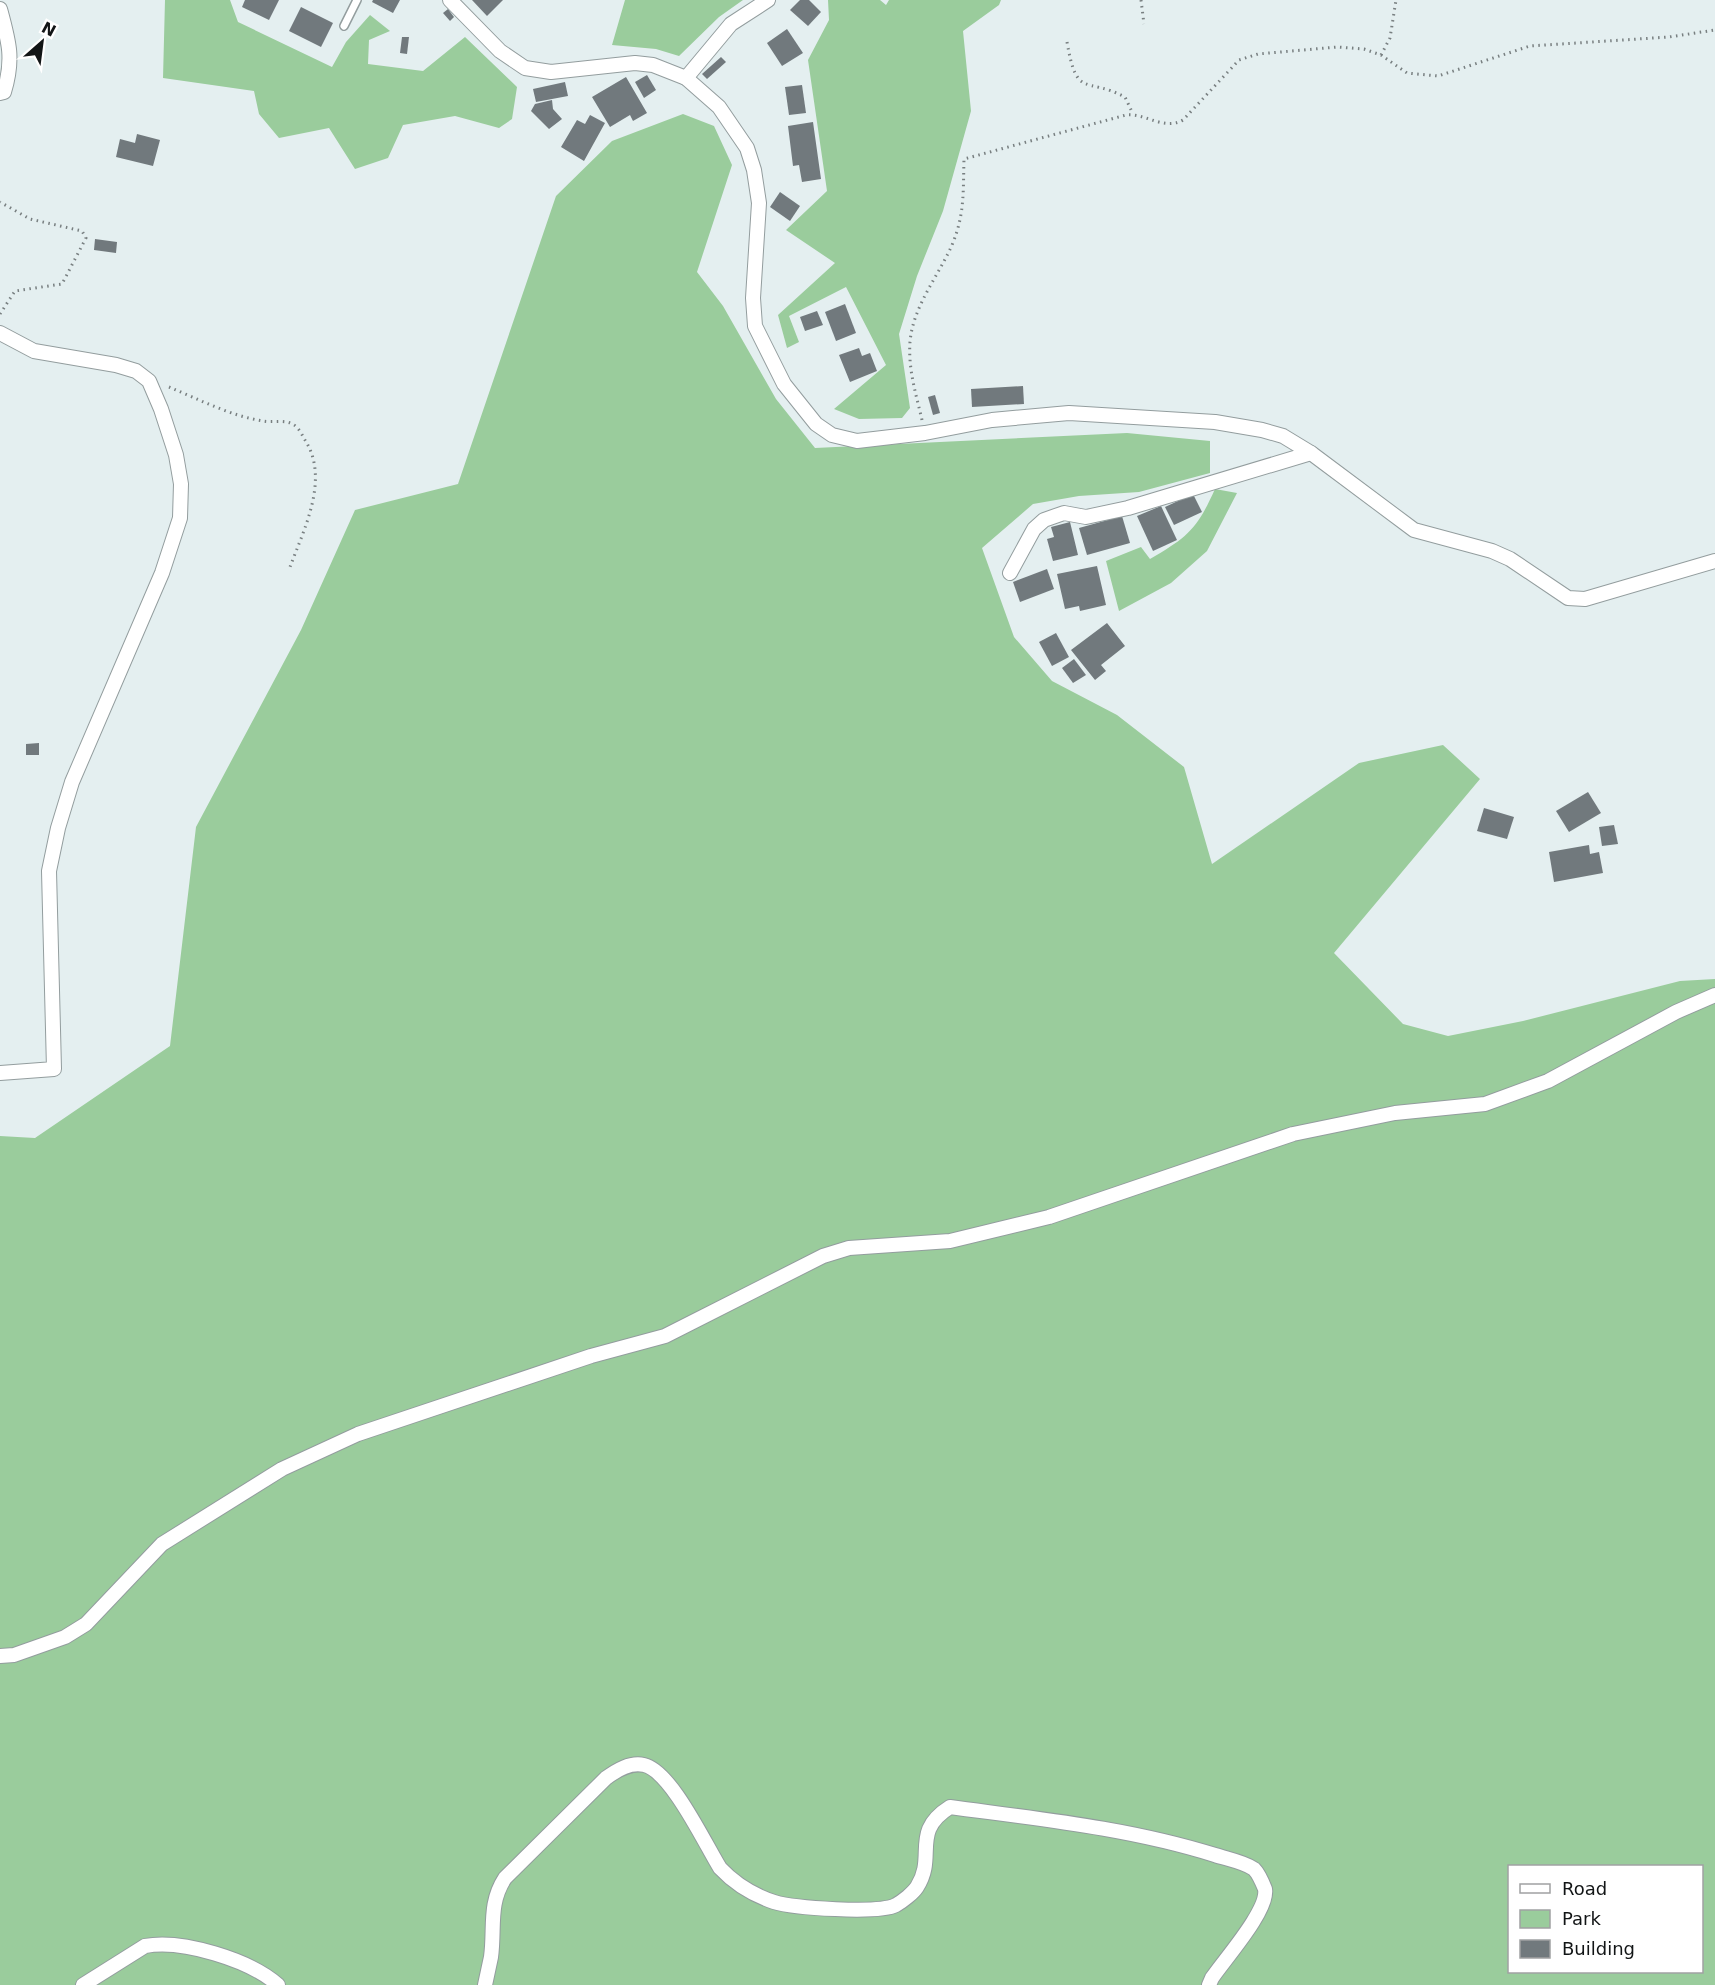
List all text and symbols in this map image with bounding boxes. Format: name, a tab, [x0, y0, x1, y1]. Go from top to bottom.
north arrow	[12, 12, 72, 72]
text: N	[38, 18, 59, 41]
legend	[1508, 1865, 1703, 1973]
text: Road	[1562, 1878, 1607, 1899]
text: Park	[1562, 1908, 1601, 1929]
text: Building	[1562, 1938, 1635, 1959]

